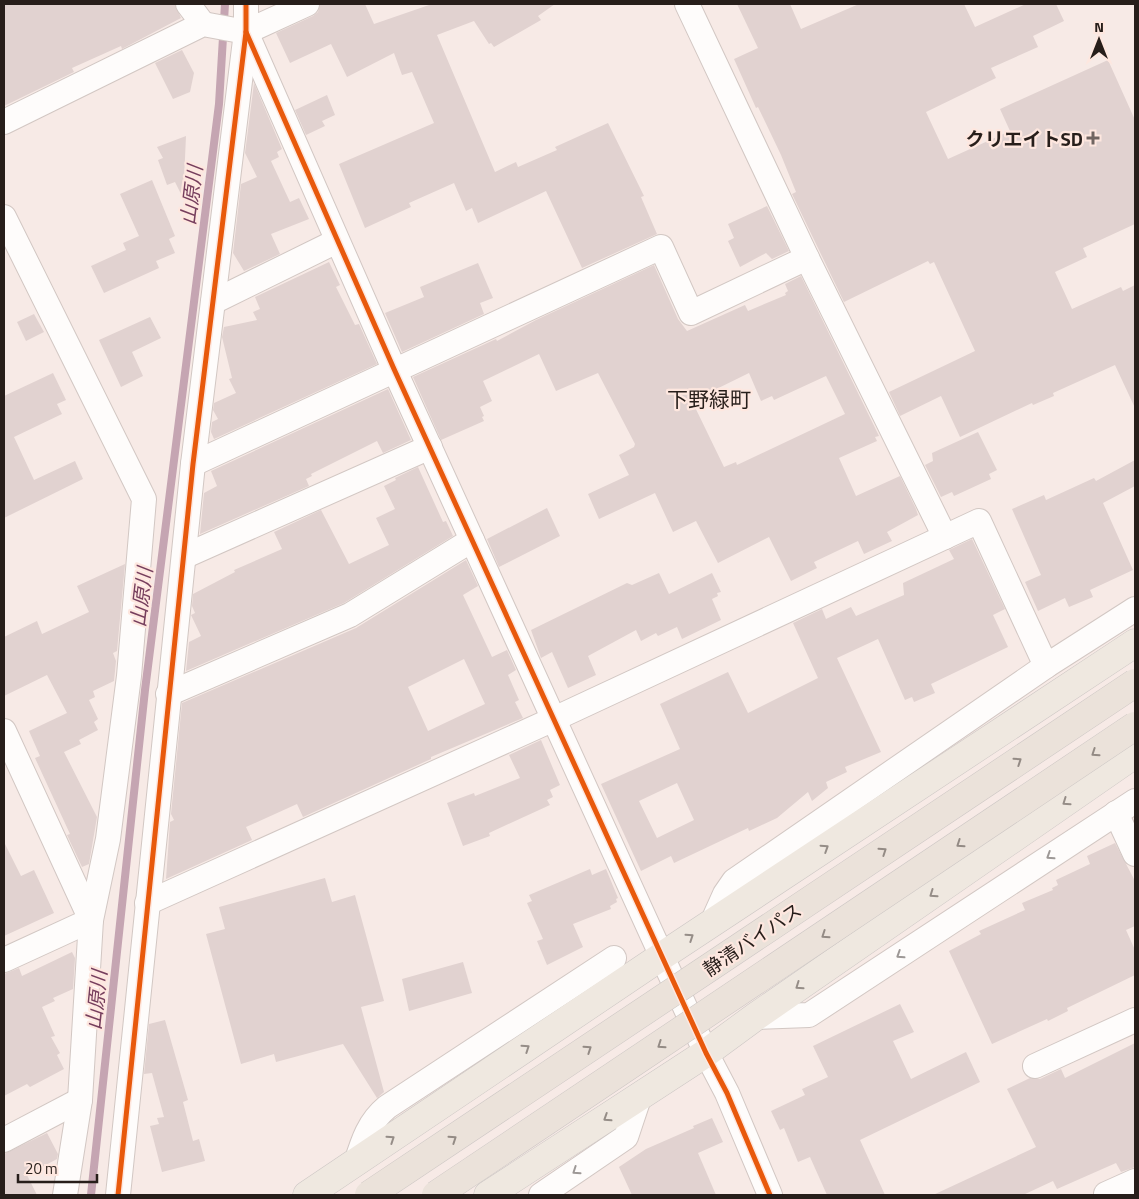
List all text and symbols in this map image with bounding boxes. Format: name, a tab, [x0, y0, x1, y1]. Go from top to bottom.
north arrow	[1074, 15, 1124, 65]
text: N	[1094, 16, 1104, 37]
place label: クリエイトSD	[966, 124, 1083, 153]
marker: クリエイトSD	[1087, 132, 1099, 144]
water label: 山原川	[172, 161, 210, 227]
district label: 下野緑町	[667, 383, 751, 415]
water label: 山原川	[122, 563, 160, 629]
one-way arrow	[1091, 747, 1100, 757]
one-way arrow	[1012, 758, 1022, 767]
one-way arrow	[1063, 796, 1072, 805]
one-way arrow	[956, 838, 966, 847]
one-way arrow	[820, 845, 829, 854]
one-way arrow	[877, 848, 887, 857]
one-way arrow	[1047, 850, 1056, 859]
one-way arrow	[929, 888, 938, 897]
street label: 静清バイパス	[697, 895, 807, 983]
one-way arrow	[821, 928, 830, 938]
one-way arrow	[684, 934, 693, 944]
one-way arrow	[896, 949, 906, 958]
water label: 山原川	[77, 967, 115, 1031]
one-way arrow	[795, 980, 805, 989]
one-way arrow	[657, 1038, 666, 1048]
one-way arrow	[520, 1045, 530, 1054]
one-way arrow	[582, 1046, 592, 1055]
one-way arrow	[604, 1112, 613, 1121]
one-way arrow	[386, 1136, 395, 1145]
one-way arrow	[447, 1136, 457, 1145]
scale bar	[18, 1152, 96, 1184]
text: 20 m	[25, 1157, 58, 1180]
one-way arrow	[573, 1165, 582, 1174]

